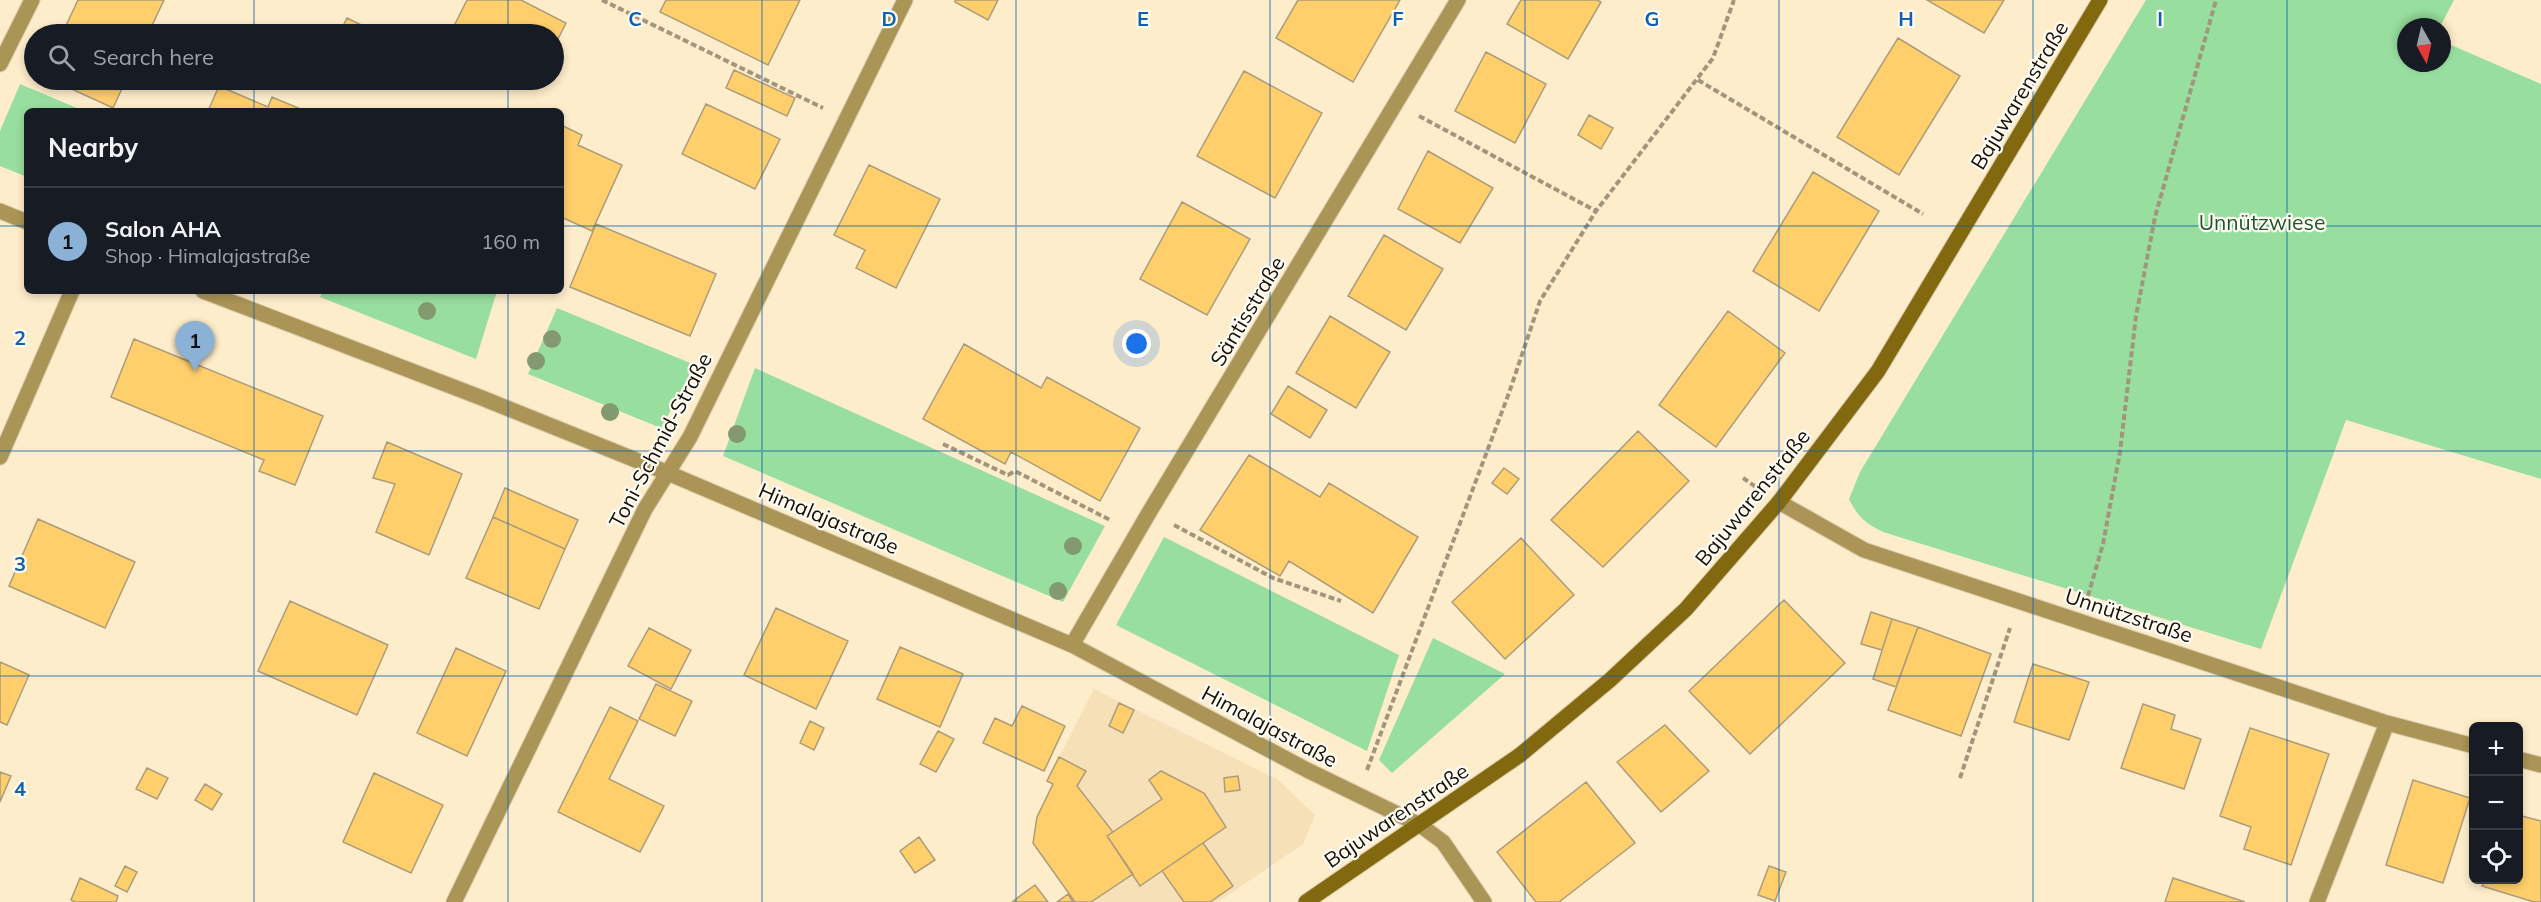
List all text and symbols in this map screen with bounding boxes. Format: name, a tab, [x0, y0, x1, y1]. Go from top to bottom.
text: C	[628, 6, 642, 31]
text: D	[881, 6, 897, 31]
text: E	[1137, 6, 1149, 31]
text: F	[1392, 6, 1404, 31]
text: G	[1645, 6, 1659, 31]
text: H	[1898, 6, 1914, 31]
text: I	[2157, 6, 2163, 31]
street label: Bajuwarenstraße	[1964, 16, 2074, 174]
north arrow	[2397, 18, 2451, 72]
search box	[24, 24, 564, 90]
icon: search	[45, 41, 78, 74]
text: Search here	[93, 43, 214, 71]
text: Nearby	[48, 131, 138, 164]
park label: Unnützwiese	[2199, 209, 2325, 235]
text: Salon AHA	[105, 215, 221, 243]
text: 1	[62, 229, 74, 254]
text: 160 m	[481, 229, 540, 254]
text: Shop · Himalajastraße	[105, 243, 310, 268]
street label: Säntisstraße	[1204, 251, 1290, 371]
pin: 1	[176, 322, 214, 371]
text: 2	[14, 325, 26, 350]
your location	[1122, 329, 1151, 358]
street label: Toni-Schmid-Straße	[603, 348, 717, 532]
street label: Bajuwarenstraße	[1689, 423, 1815, 571]
street label: Himalajastraße	[755, 477, 903, 559]
text: 3	[14, 551, 26, 576]
street label: Unnützstraße	[2062, 582, 2196, 648]
street label: Himalajastraße	[1198, 679, 1342, 773]
map controls	[2469, 722, 2523, 884]
button: +	[2469, 722, 2523, 776]
street label: Bajuwarenstraße	[1319, 757, 1473, 873]
text: 4	[14, 776, 26, 801]
button: −	[2469, 776, 2523, 830]
button: locate	[2469, 830, 2523, 884]

